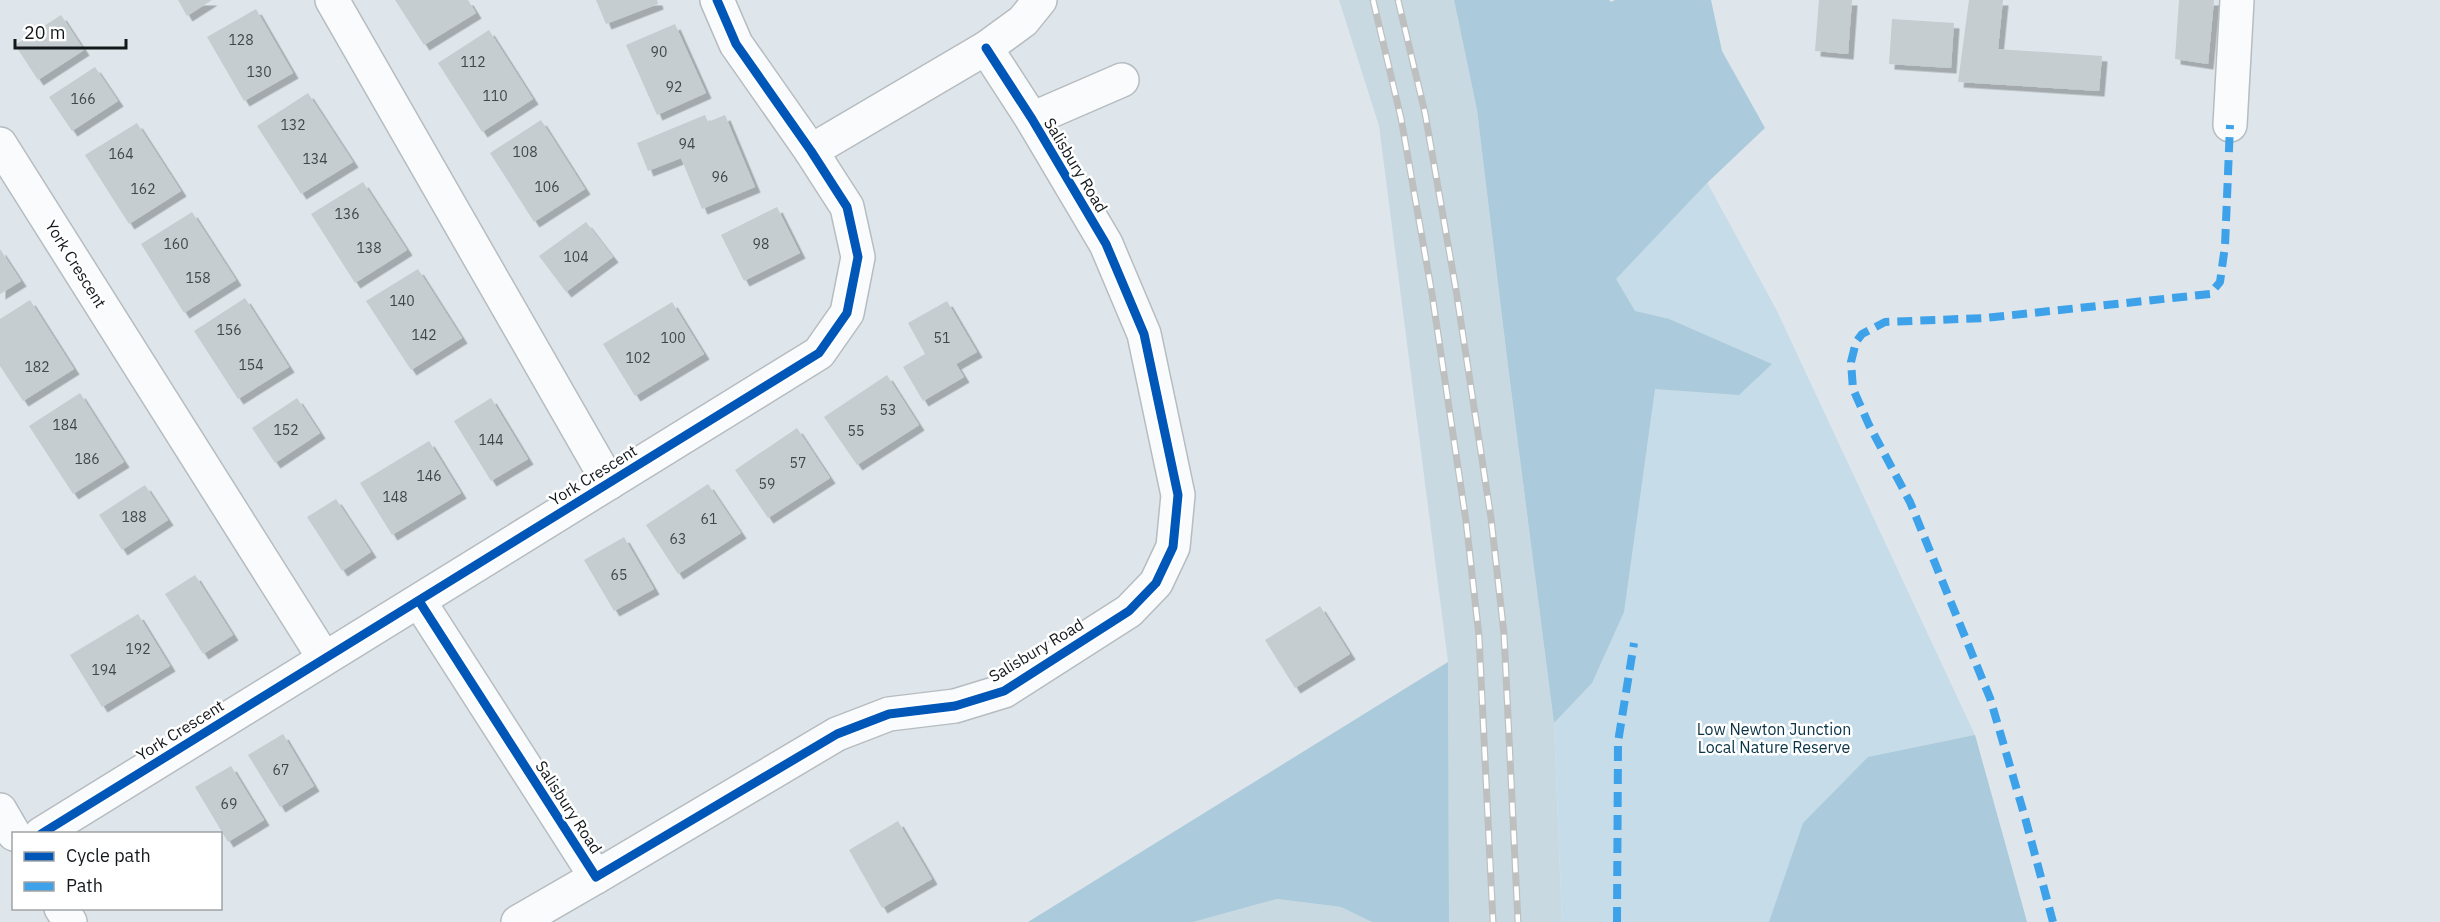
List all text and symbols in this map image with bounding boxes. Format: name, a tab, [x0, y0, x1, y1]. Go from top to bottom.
scale bar	[15, 12, 126, 50]
text: 20 m	[24, 21, 66, 44]
house number: 128	[228, 31, 254, 49]
house number: 90	[651, 43, 667, 61]
house number: 112	[460, 53, 486, 71]
house number: 130	[246, 63, 272, 81]
house number: 92	[666, 78, 682, 96]
house number: 110	[482, 87, 508, 105]
house number: 166	[70, 90, 96, 108]
street label: Salisbury Road	[1040, 114, 1112, 216]
house number: 132	[280, 116, 306, 134]
house number: 94	[679, 135, 695, 153]
house number: 108	[512, 143, 538, 161]
house number: 164	[108, 145, 134, 163]
house number: 134	[302, 150, 328, 168]
house number: 96	[712, 168, 728, 186]
house number: 106	[534, 178, 560, 196]
house number: 162	[130, 180, 156, 198]
house number: 136	[334, 205, 360, 223]
street label: York Crescent	[41, 217, 111, 311]
house number: 160	[163, 235, 189, 253]
house number: 98	[753, 235, 769, 253]
house number: 138	[356, 239, 382, 257]
house number: 104	[563, 248, 589, 266]
house number: 158	[185, 269, 211, 287]
house number: 140	[389, 292, 415, 310]
house number: 156	[216, 321, 242, 339]
house number: 142	[411, 326, 437, 344]
house number: 100	[660, 329, 686, 347]
house number: 51	[934, 329, 950, 347]
house number: 102	[625, 349, 651, 367]
house number: 154	[238, 356, 264, 374]
house number: 182	[24, 358, 50, 376]
house number: 53	[880, 401, 896, 419]
house number: 184	[52, 416, 78, 434]
house number: 152	[273, 421, 299, 439]
house number: 55	[848, 422, 864, 440]
house number: 144	[478, 431, 504, 449]
street label: York Crescent	[546, 440, 640, 510]
house number: 186	[74, 450, 100, 468]
house number: 57	[790, 454, 806, 472]
house number: 146	[416, 467, 442, 485]
house number: 59	[759, 475, 775, 493]
house number: 148	[382, 488, 408, 506]
house number: 188	[121, 508, 147, 526]
house number: 61	[701, 510, 717, 528]
house number: 63	[670, 530, 686, 548]
house number: 65	[611, 566, 627, 584]
street label: Salisbury Road	[985, 614, 1087, 686]
house number: 192	[125, 640, 151, 658]
house number: 194	[91, 661, 117, 679]
street label: York Crescent	[133, 695, 227, 765]
park label: Low Newton Junction Local Nature Reserve	[1697, 719, 1851, 757]
street label: Salisbury Road	[531, 757, 607, 857]
house number: 67	[273, 761, 289, 779]
house number: 69	[221, 795, 237, 813]
legend	[12, 832, 222, 910]
text: Cycle path	[66, 844, 151, 867]
text: Path	[66, 874, 103, 897]

